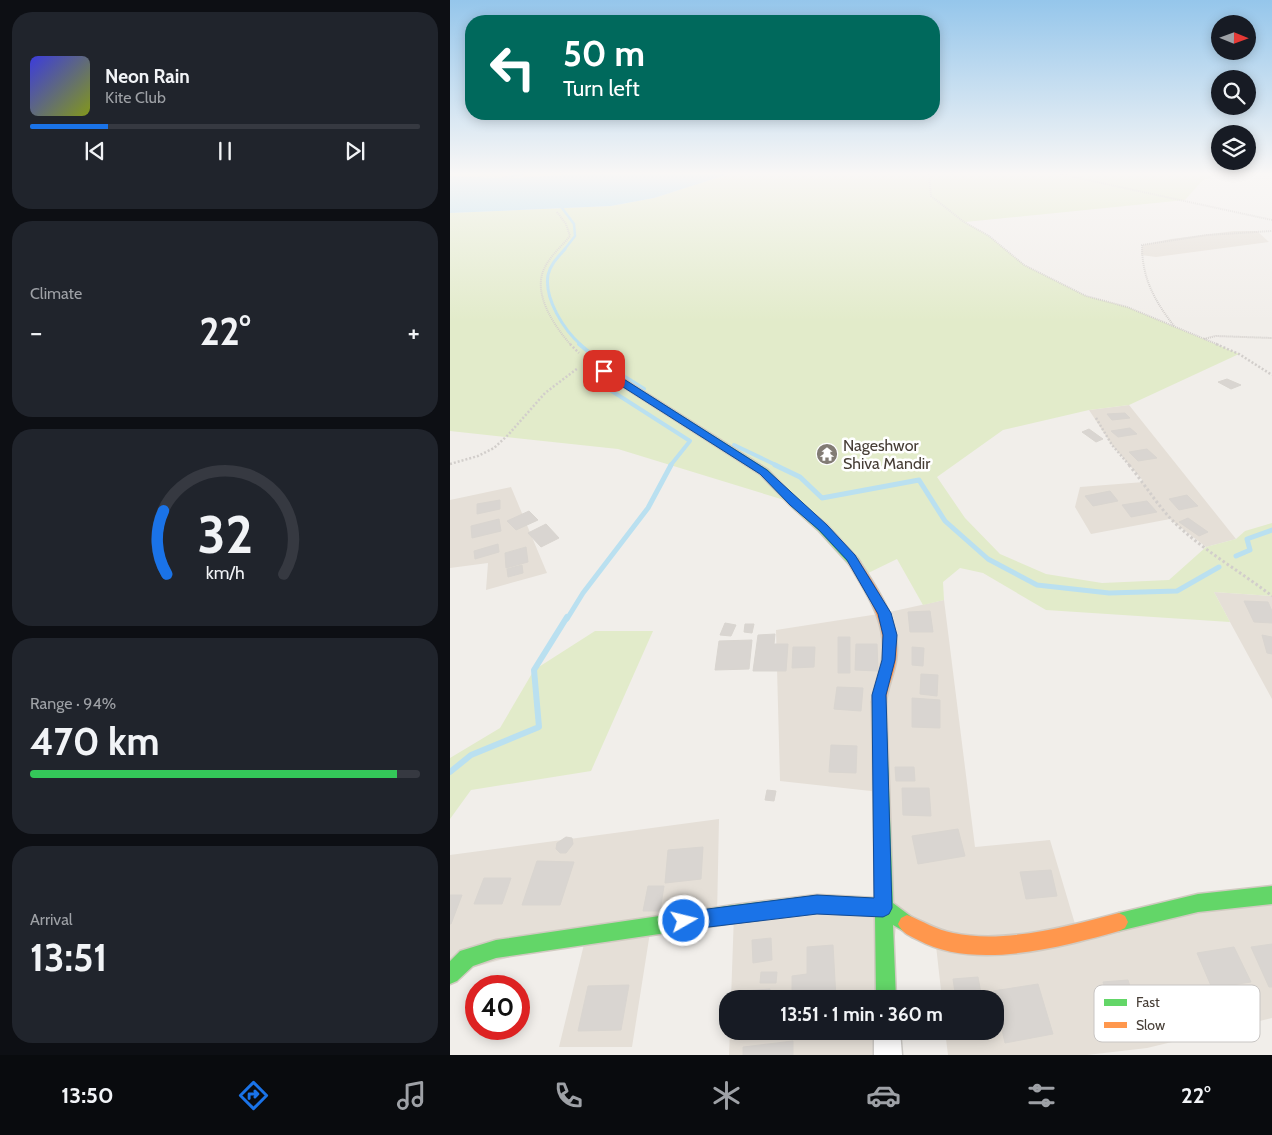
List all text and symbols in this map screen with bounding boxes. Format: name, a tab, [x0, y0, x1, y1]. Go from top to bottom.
north arrow	[1211, 15, 1256, 60]
map controls	[1211, 15, 1256, 170]
text: 50 m	[563, 32, 645, 75]
icon: left	[480, 35, 545, 100]
text: Neon Rain	[105, 65, 190, 88]
button: search	[1211, 70, 1256, 115]
text: Turn left	[563, 75, 640, 102]
text: Kite Club	[105, 88, 166, 107]
button: layers	[1211, 125, 1256, 170]
icon: previous	[81, 137, 109, 165]
icon: pause	[211, 137, 239, 165]
icon: next	[341, 137, 369, 165]
text: Climate	[30, 284, 82, 303]
text: 22°	[199, 308, 251, 355]
text: −	[30, 315, 42, 349]
text: +	[408, 315, 420, 349]
pin	[583, 350, 625, 392]
icon: arrive	[590, 357, 618, 385]
place label: Nageshwor Shiva Mandir	[843, 436, 931, 473]
temple icon: Nageshwor Shiva Mandir	[815, 442, 839, 466]
text: 32	[197, 503, 253, 566]
text: km/h	[205, 562, 245, 583]
text: Range · 94%	[30, 694, 116, 713]
text: 470 km	[30, 718, 159, 765]
position arrow	[657, 894, 709, 946]
text: Arrival	[30, 910, 73, 929]
text: 13:51	[30, 934, 107, 981]
speed limit sign: 40	[465, 975, 530, 1040]
legend	[1094, 985, 1260, 1042]
text: Fast	[1136, 993, 1160, 1011]
text: 13:51 · 1 min · 360 m	[780, 1003, 943, 1026]
text: Slow	[1136, 1016, 1165, 1034]
icon: directions	[236, 1078, 271, 1113]
icon: music	[394, 1078, 429, 1113]
icon: phone	[551, 1078, 586, 1113]
icon: climate	[709, 1078, 744, 1113]
icon: car	[866, 1078, 901, 1113]
icon: filters	[1024, 1078, 1059, 1113]
text: 13:50	[61, 1082, 113, 1109]
text: 22°	[1181, 1082, 1211, 1109]

